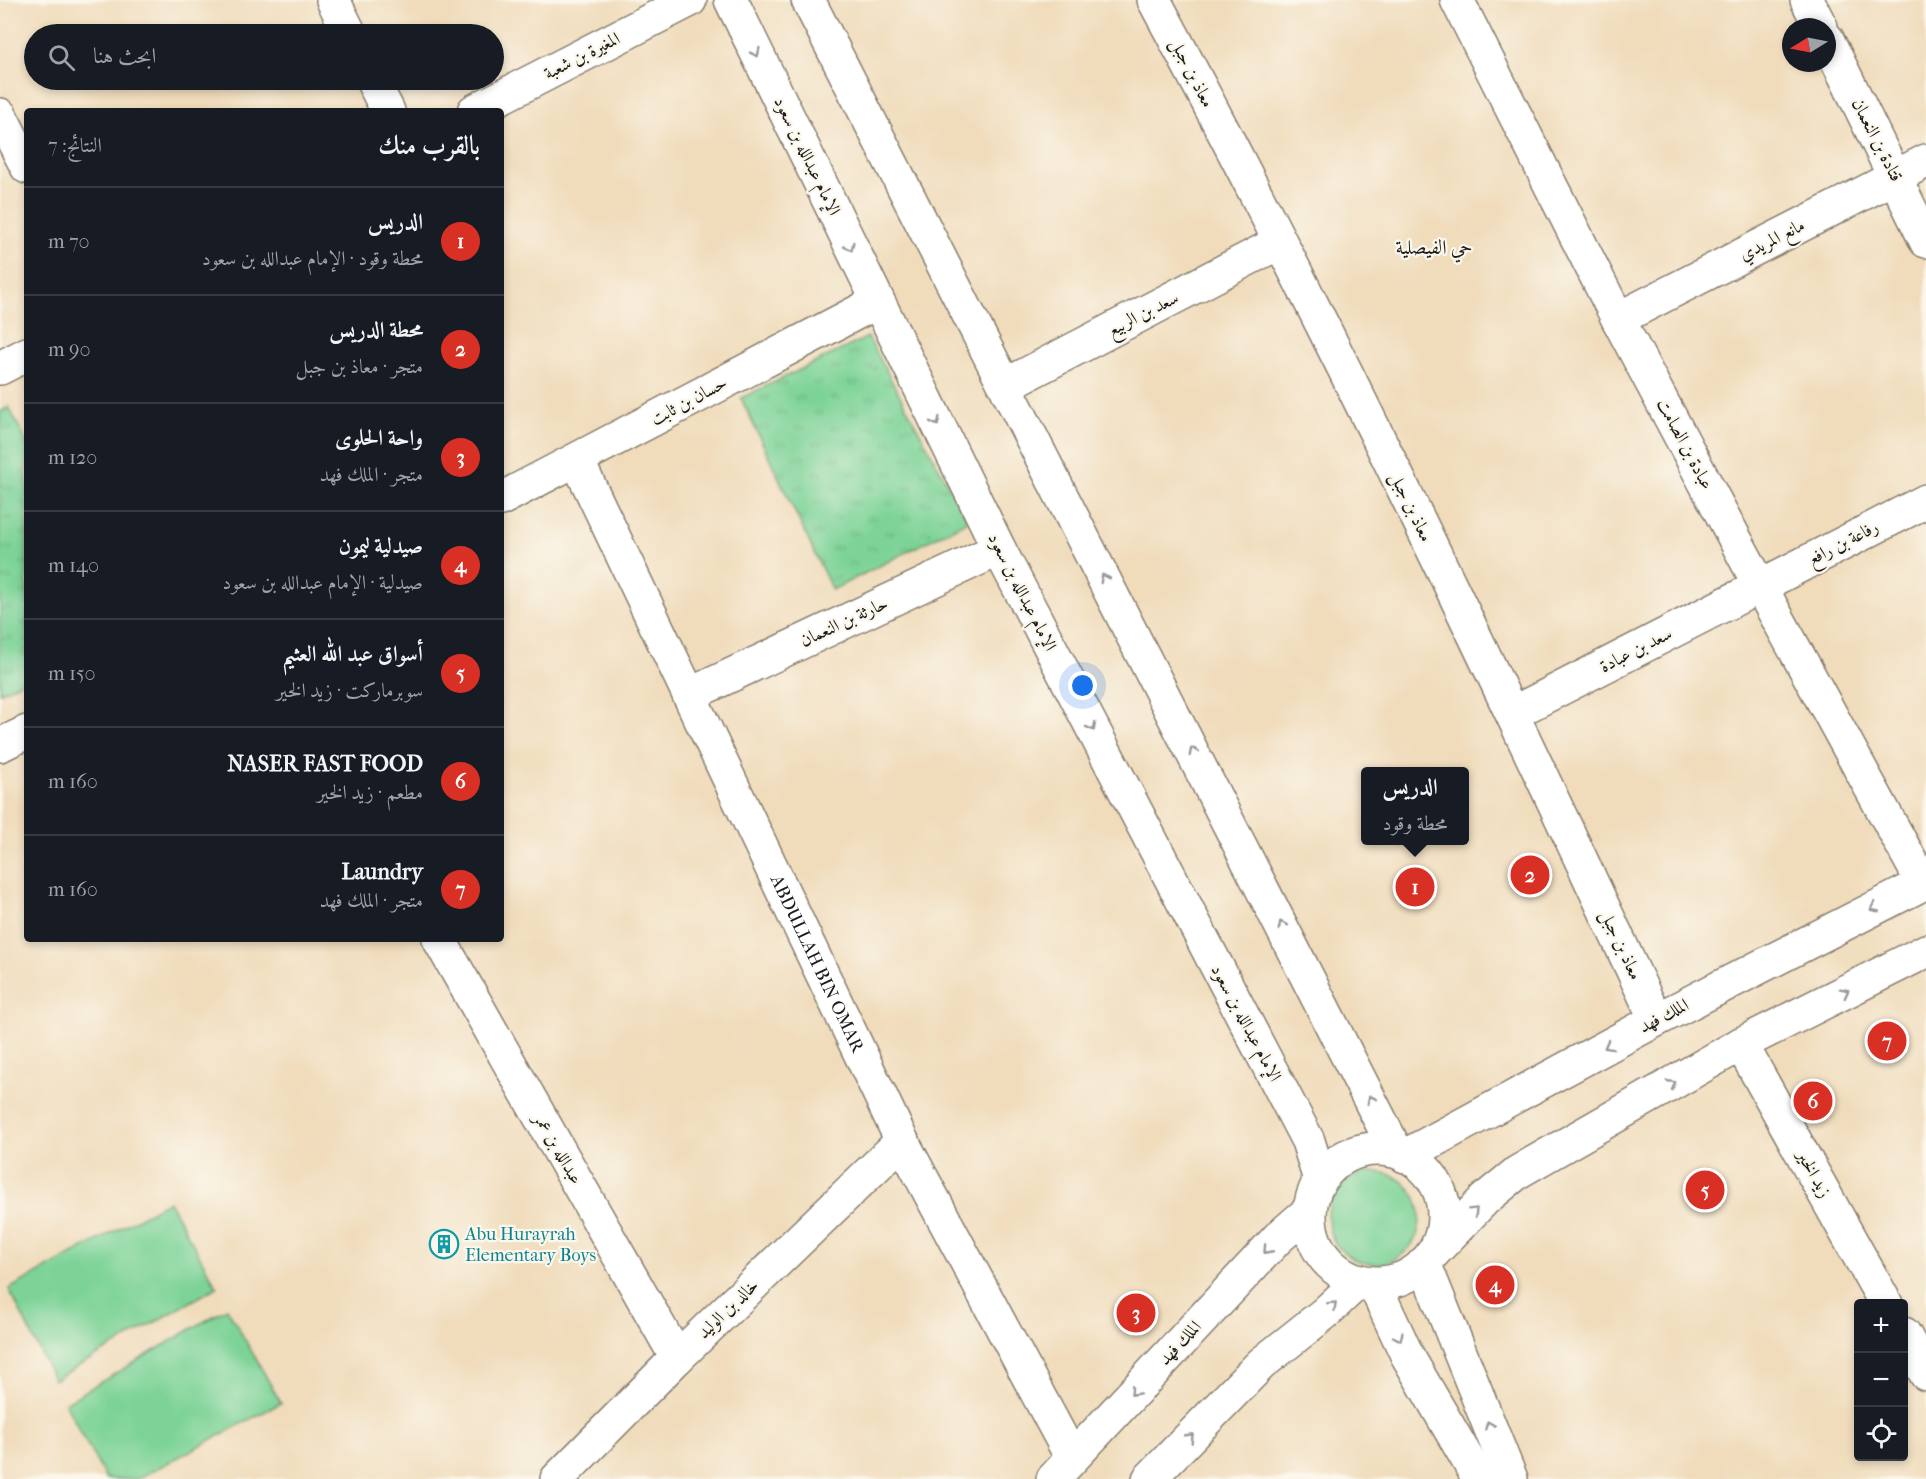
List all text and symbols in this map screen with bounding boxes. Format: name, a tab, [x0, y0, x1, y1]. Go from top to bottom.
north arrow	[1782, 18, 1836, 72]
search box	[24, 24, 504, 90]
street label: المغيرة بن شعبة	[540, 28, 624, 84]
street label: معاذ بن جبل	[1164, 35, 1218, 112]
icon: search	[45, 41, 78, 74]
text: ابحث هنا	[93, 43, 156, 69]
one-way arrow	[749, 46, 761, 57]
street label: الإمام عبدالله بن سعود	[765, 93, 845, 221]
street label: قتادة بن النعمان	[1847, 95, 1907, 185]
text: بالقرب منك	[378, 130, 480, 161]
text: النتائج: 7	[48, 134, 102, 157]
text: الدريس	[368, 209, 423, 235]
street label: مانع المريدي	[1736, 215, 1811, 270]
text: 70 m	[48, 230, 90, 253]
text: 1	[457, 230, 464, 253]
district label: حي الفيصلية	[1395, 236, 1473, 263]
one-way arrow	[843, 241, 855, 252]
text: محطة وقود · الإمام عبدالله بن سعود	[202, 247, 423, 270]
street label: سعد بن الربيع	[1104, 287, 1184, 345]
text: محطة الدريس	[329, 317, 423, 343]
text: 90 m	[48, 338, 90, 361]
text: 2	[455, 338, 466, 361]
text: متجر · معاذ بن جبل	[296, 355, 423, 378]
street label: حسان بن ثابت	[647, 372, 731, 430]
street label: عبادة بن الصامت	[1652, 395, 1718, 493]
one-way arrow	[929, 416, 941, 427]
text: واحة الحلوى	[335, 425, 423, 451]
text: 120 m	[48, 446, 97, 469]
text: 3	[456, 446, 465, 469]
text: متجر · الملك فهد	[320, 463, 423, 486]
street label: معاذ بن جبل	[1383, 469, 1437, 546]
street label: رفاعة بن رافع	[1804, 516, 1884, 574]
street label: الإمام عبدالله بن سعود	[979, 530, 1061, 657]
text: صيدلية ليمون	[338, 533, 423, 559]
text: 140 m	[48, 554, 99, 577]
text: 4	[455, 554, 466, 577]
text: صيدلية · الإمام عبدالله بن سعود	[222, 571, 423, 594]
one-way arrow	[1100, 573, 1111, 584]
street label: حارثة بن النعمان	[797, 593, 891, 651]
street label: سعد بن عبادة	[1596, 623, 1676, 677]
text: أسواق عبد الله العثيم	[282, 641, 423, 667]
text: 150 m	[48, 662, 96, 685]
text: 5	[456, 662, 465, 685]
your location	[1068, 671, 1097, 700]
text: سوبرماركت · زيد الخير	[276, 679, 423, 702]
one-way arrow	[1085, 720, 1096, 731]
one-way arrow	[1189, 747, 1200, 758]
text: NASER FAST FOOD	[227, 751, 423, 777]
popup	[1361, 767, 1469, 845]
text: 160 m	[48, 770, 98, 793]
text: 6	[455, 770, 466, 793]
text: الدريس	[1383, 774, 1438, 800]
text: مطعم · زيد الخير	[317, 781, 423, 804]
text: محطة وقود	[1383, 812, 1447, 835]
pin: 2	[1510, 852, 1550, 898]
text: Laundry	[341, 859, 423, 885]
pin: 1	[1396, 864, 1434, 910]
street label: ABDULLAH BIN OMAR	[766, 871, 869, 1057]
text: 160 m	[48, 878, 98, 901]
text: 7	[456, 878, 465, 901]
text: متجر · الملك فهد	[320, 889, 423, 912]
one-way arrow	[1870, 901, 1880, 912]
street label: معاذ بن جبل	[1594, 907, 1646, 984]
one-way arrow	[1278, 921, 1289, 931]
street label: الإمام عبدالله بن سعود	[1202, 961, 1286, 1087]
one-way arrow	[1838, 988, 1849, 999]
street label: الملك فهد	[1636, 994, 1692, 1038]
pin: 7	[1868, 1018, 1906, 1064]
one-way arrow	[1603, 1039, 1614, 1050]
pin: 6	[1794, 1078, 1832, 1124]
one-way arrow	[1666, 1080, 1677, 1091]
one-way arrow	[1366, 1094, 1378, 1105]
street label: عبدالله بن عمر	[527, 1108, 587, 1189]
street label: زيد الخير	[1791, 1145, 1836, 1201]
pin: 5	[1686, 1168, 1724, 1212]
one-way arrow	[1466, 1208, 1477, 1219]
place label: Abu Hurayrah Elementary Boys	[464, 1224, 596, 1266]
building icon: Abu Hurayrah Elementary Boys	[428, 1228, 460, 1260]
one-way arrow	[1263, 1243, 1274, 1254]
pin: 4	[1476, 1262, 1514, 1308]
street label: خالد بن الوليد	[693, 1275, 763, 1343]
pin: 3	[1116, 1290, 1156, 1336]
map controls	[1854, 1299, 1908, 1461]
button: +	[1854, 1299, 1908, 1353]
one-way arrow	[1326, 1301, 1337, 1312]
street label: الملك فهد	[1154, 1316, 1206, 1370]
one-way arrow	[1391, 1331, 1403, 1342]
button: −	[1854, 1353, 1908, 1407]
one-way arrow	[1130, 1386, 1141, 1396]
button: locate	[1854, 1407, 1908, 1461]
one-way arrow	[1484, 1420, 1496, 1431]
one-way arrow	[1183, 1433, 1194, 1444]

